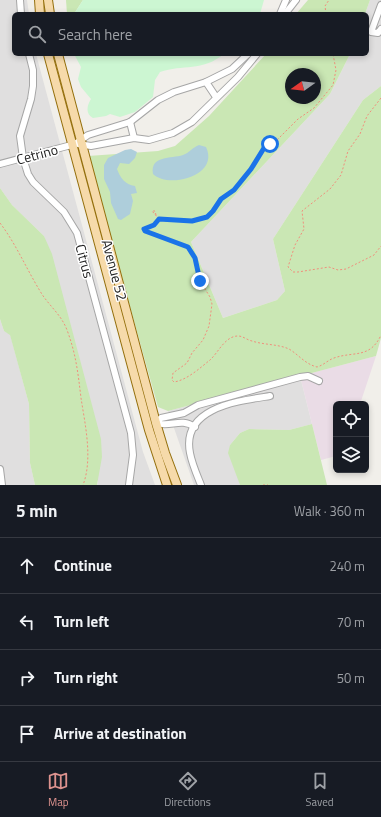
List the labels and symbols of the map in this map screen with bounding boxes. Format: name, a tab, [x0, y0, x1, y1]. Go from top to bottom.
north arrow	[285, 68, 321, 104]
route start	[261, 135, 279, 153]
street label: Cetrino	[14, 138, 60, 170]
street label: Avenue 52	[97, 237, 133, 303]
street label: Citrus	[70, 242, 100, 280]
route end	[191, 272, 209, 290]

